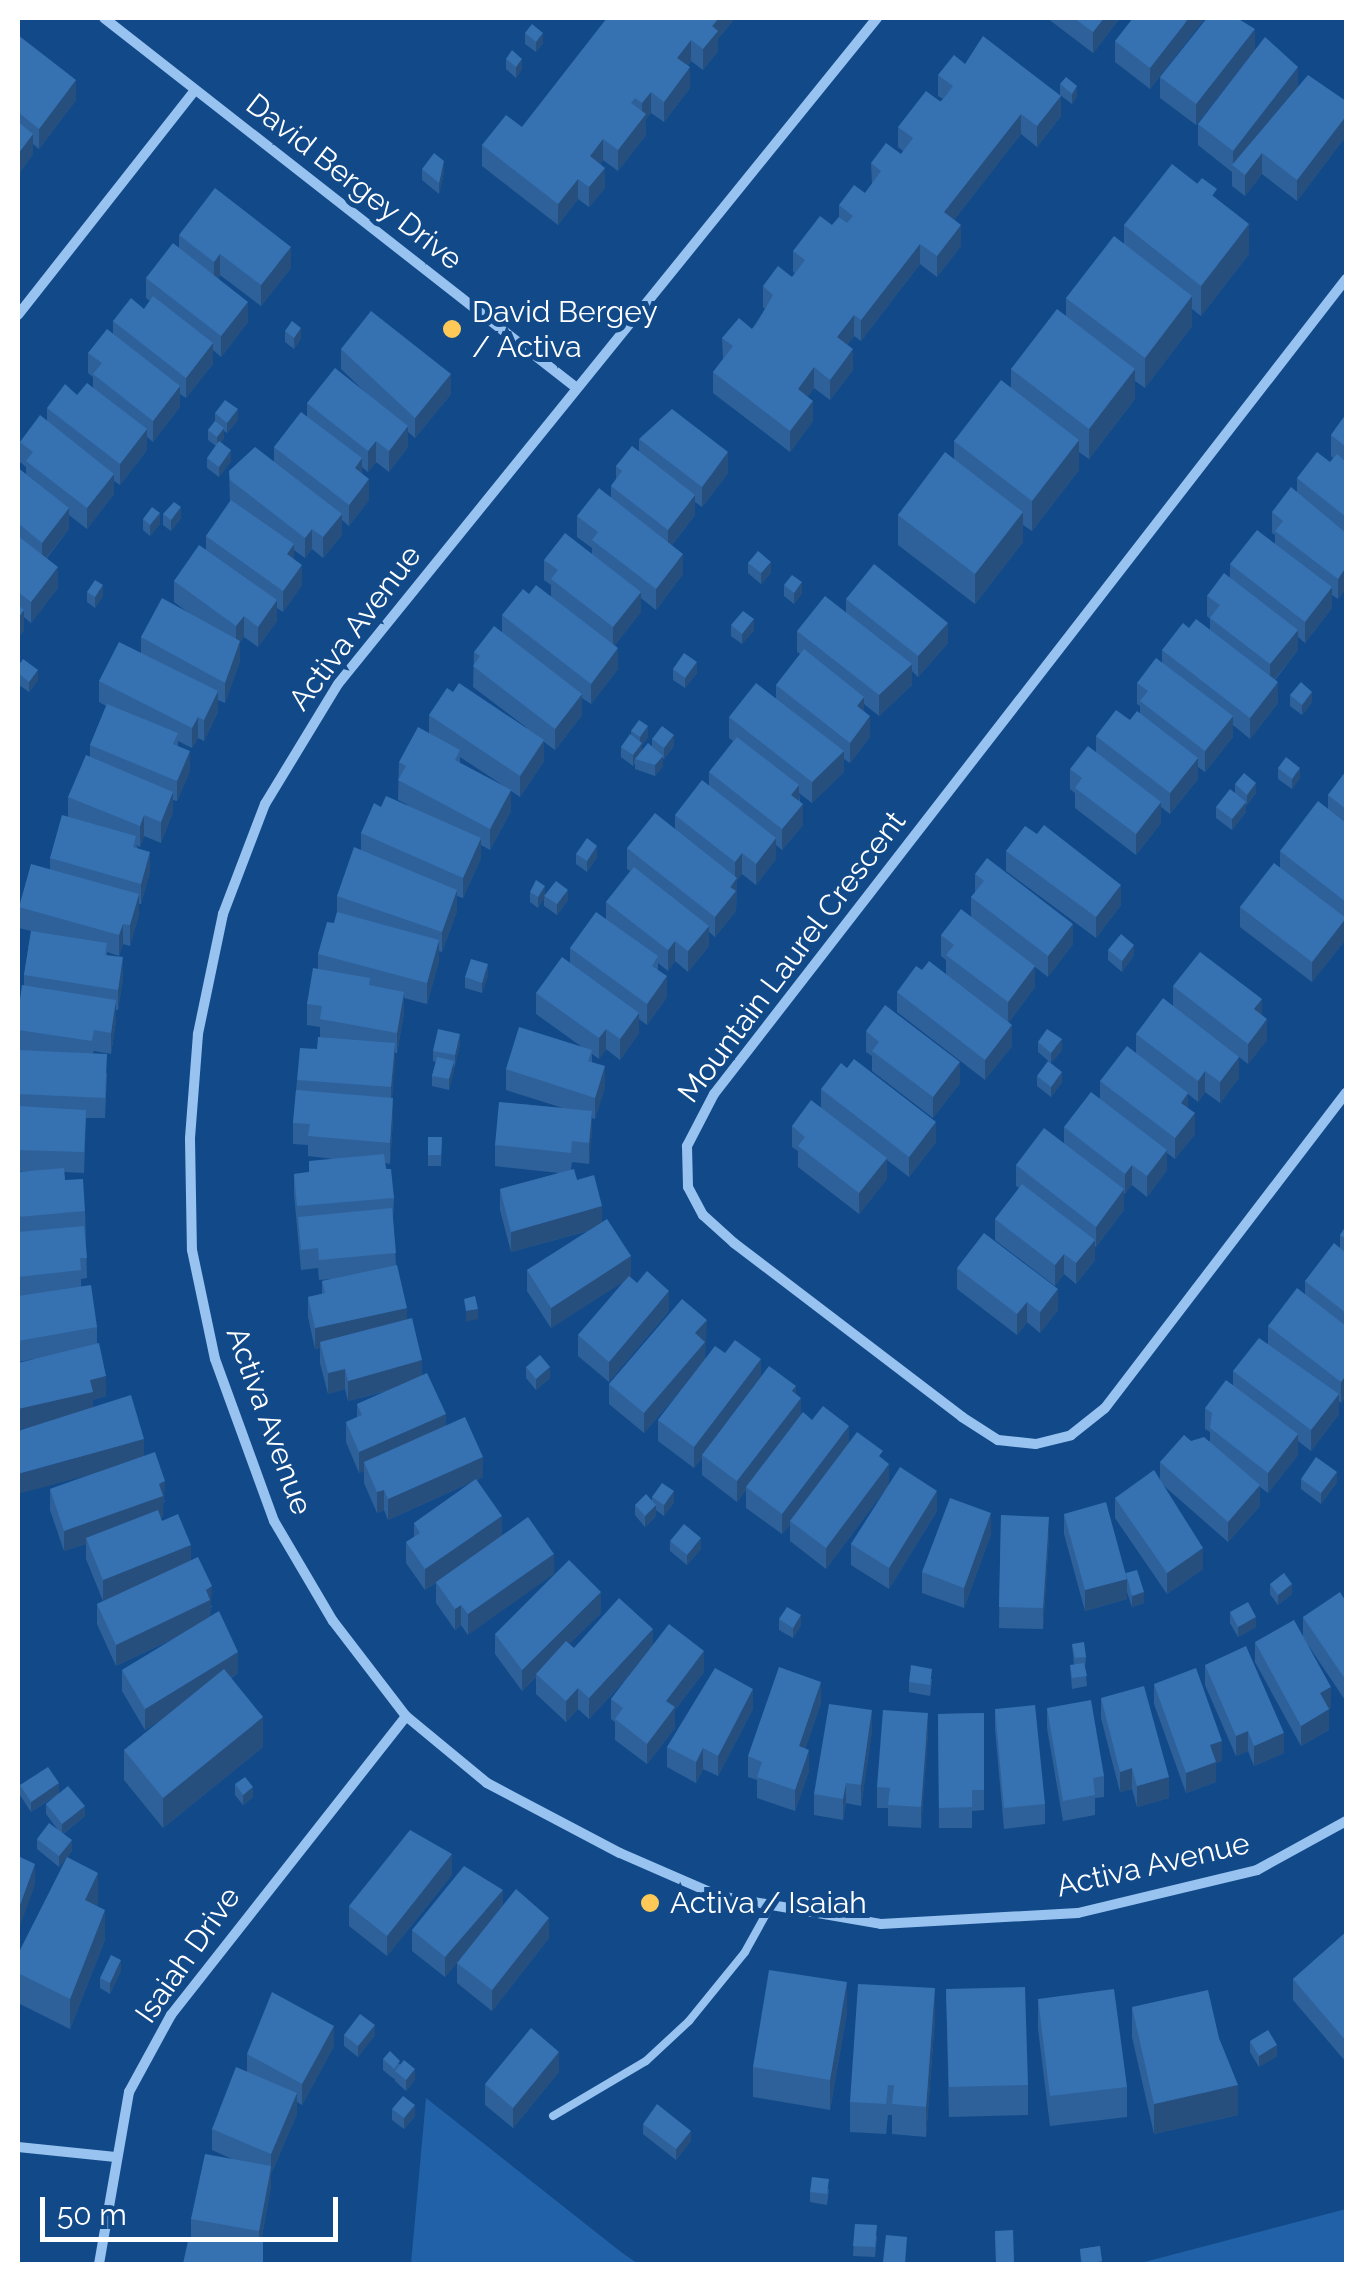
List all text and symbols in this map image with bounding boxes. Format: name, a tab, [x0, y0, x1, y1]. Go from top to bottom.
street label: David Bergey Drive	[239, 86, 469, 278]
place label: David Bergey / Activa	[472, 294, 658, 364]
marker: David Bergey / Activa	[441, 318, 463, 340]
street label: Activa Avenue	[281, 538, 429, 718]
street label: Mountain Laurel Crescent	[670, 804, 914, 1110]
street label: Activa Avenue	[218, 1322, 320, 1520]
street label: Activa Avenue	[1053, 1825, 1253, 1905]
street label: Isaiah Drive	[128, 1880, 248, 2030]
place label: Activa / Isaiah	[670, 1885, 867, 1921]
marker: Activa / Isaiah	[639, 1892, 661, 1914]
scale bar	[45, 2177, 342, 2239]
text: 50 m	[57, 2197, 127, 2232]

